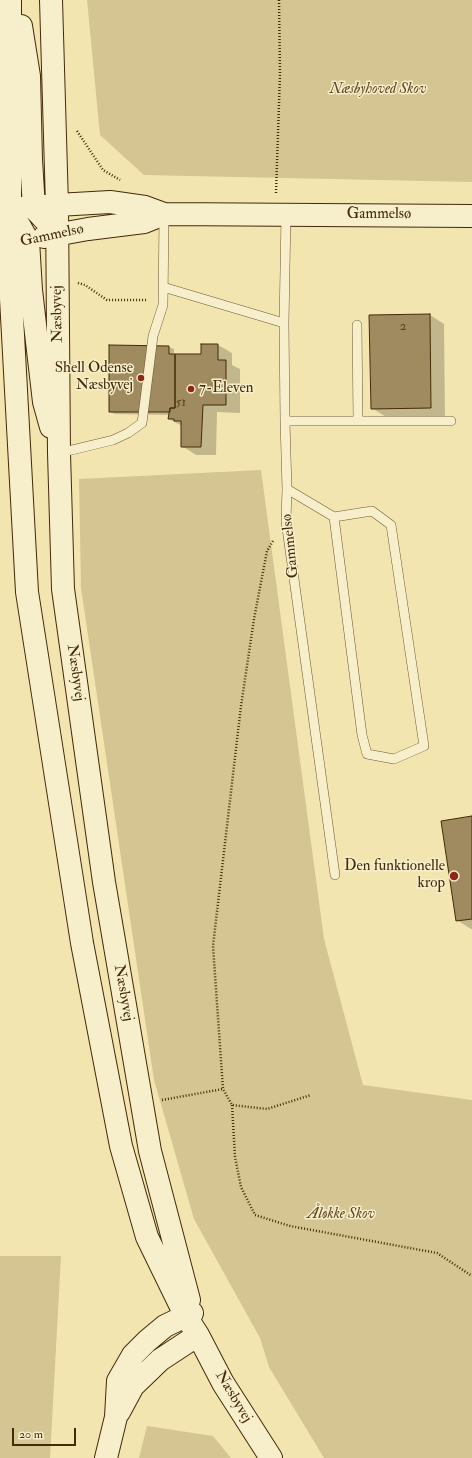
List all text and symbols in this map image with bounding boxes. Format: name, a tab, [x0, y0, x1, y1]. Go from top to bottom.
park label: Næsbyhoved Skov	[330, 81, 426, 99]
street label: Gammelsø	[347, 206, 411, 224]
street label: Gammelsø	[19, 220, 85, 252]
street label: Næsbyvej	[49, 285, 67, 343]
house number: 2	[400, 319, 406, 335]
place label: Shell Odense Næsbyvej	[55, 360, 133, 395]
marker: Shell Odense Næsbyvej	[136, 373, 146, 383]
place label: 7-Eleven	[199, 380, 253, 398]
marker: 7-Eleven	[186, 384, 196, 394]
house number: 51	[176, 395, 186, 411]
street label: Gammelsø	[279, 513, 303, 579]
street label: Næsbyvej	[62, 643, 88, 703]
place label: Den funktionelle krop	[344, 858, 445, 893]
marker: Den funktionelle krop	[448, 870, 460, 882]
street label: Næsbyvej	[109, 963, 137, 1023]
park label: Åløkke Skov	[307, 1206, 375, 1224]
street label: Næsbyvej	[211, 1368, 255, 1426]
scale bar	[14, 1420, 78, 1446]
text: 20 m	[19, 1427, 43, 1442]

